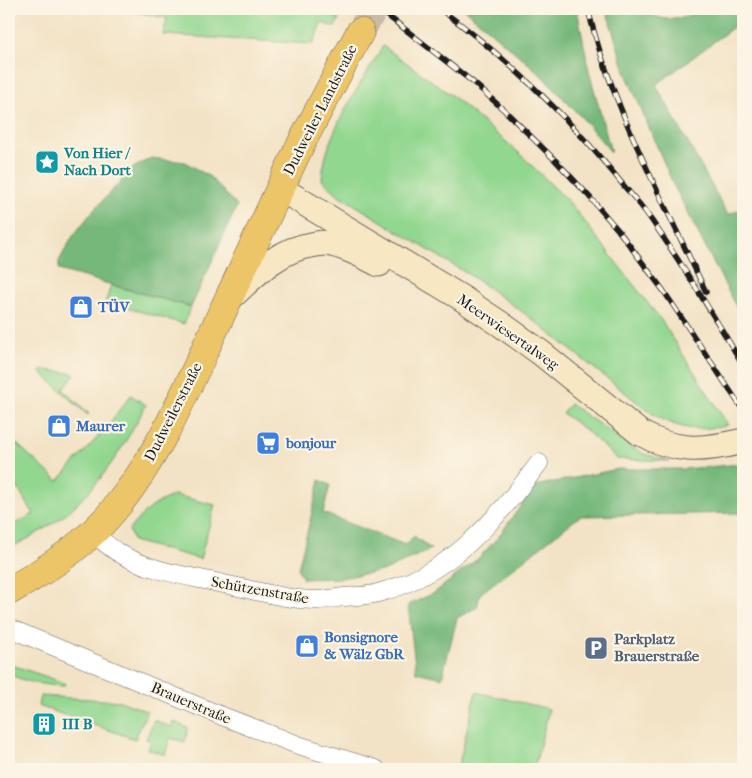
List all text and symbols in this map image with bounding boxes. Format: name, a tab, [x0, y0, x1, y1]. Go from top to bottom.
street label: Dudweiler Landstraße	[279, 41, 361, 178]
place label: Von Hier / Nach Dort	[63, 144, 132, 179]
place icon: Von Hier / Nach Dort	[34, 149, 60, 175]
street label: Meerwiesertalweg	[454, 290, 563, 374]
shop icon: TÜV	[68, 294, 94, 320]
place label: TÜV	[97, 298, 131, 316]
street label: Dudweilerstraße	[140, 359, 206, 464]
shop icon: Maurer	[46, 413, 72, 439]
place label: Maurer	[75, 417, 126, 435]
supermarket icon: bonjour	[255, 430, 281, 456]
place label: bonjour	[285, 434, 337, 452]
street label: Schützenstraße	[210, 573, 311, 608]
place label: Bonsignore & Wälz GbR	[324, 628, 405, 663]
place label: Parkplatz Brauerstraße	[614, 630, 700, 665]
shop icon: Bonsignore & Wälz GbR	[294, 633, 320, 659]
parking icon: Parkplatz Brauerstraße	[583, 635, 609, 661]
street label: Brauerstraße	[148, 678, 234, 728]
building icon: III B	[31, 711, 57, 737]
place label: III B	[62, 715, 93, 733]

